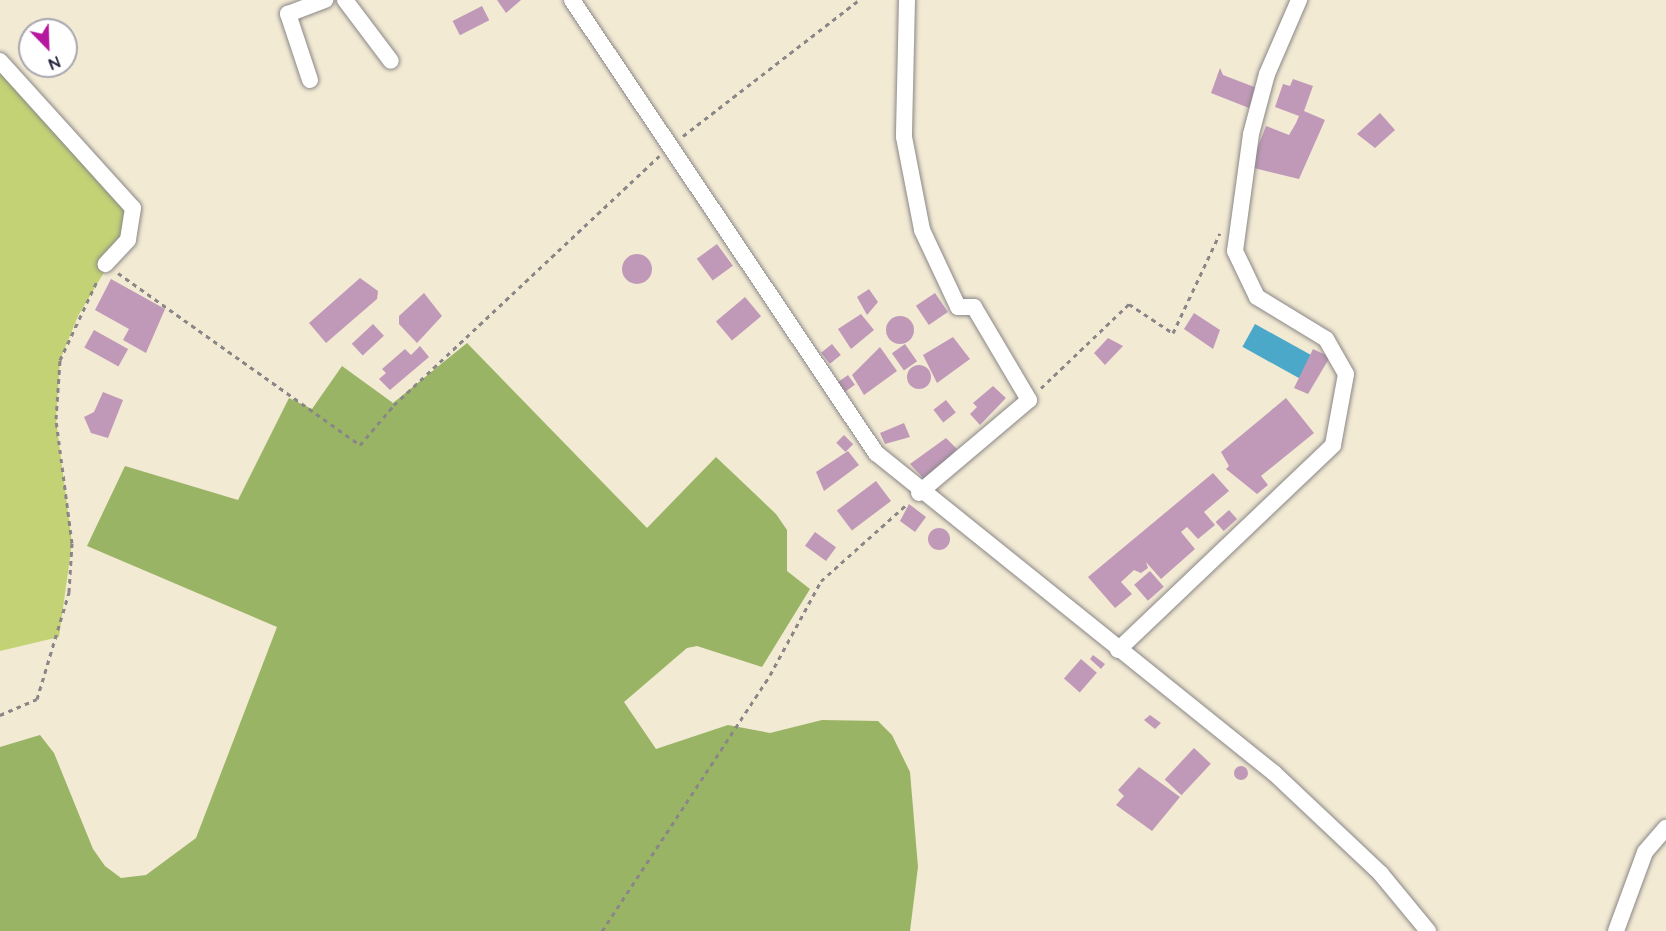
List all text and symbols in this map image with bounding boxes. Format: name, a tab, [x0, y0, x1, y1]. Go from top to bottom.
north arrow	[18, 18, 78, 78]
text: N	[45, 51, 63, 75]

